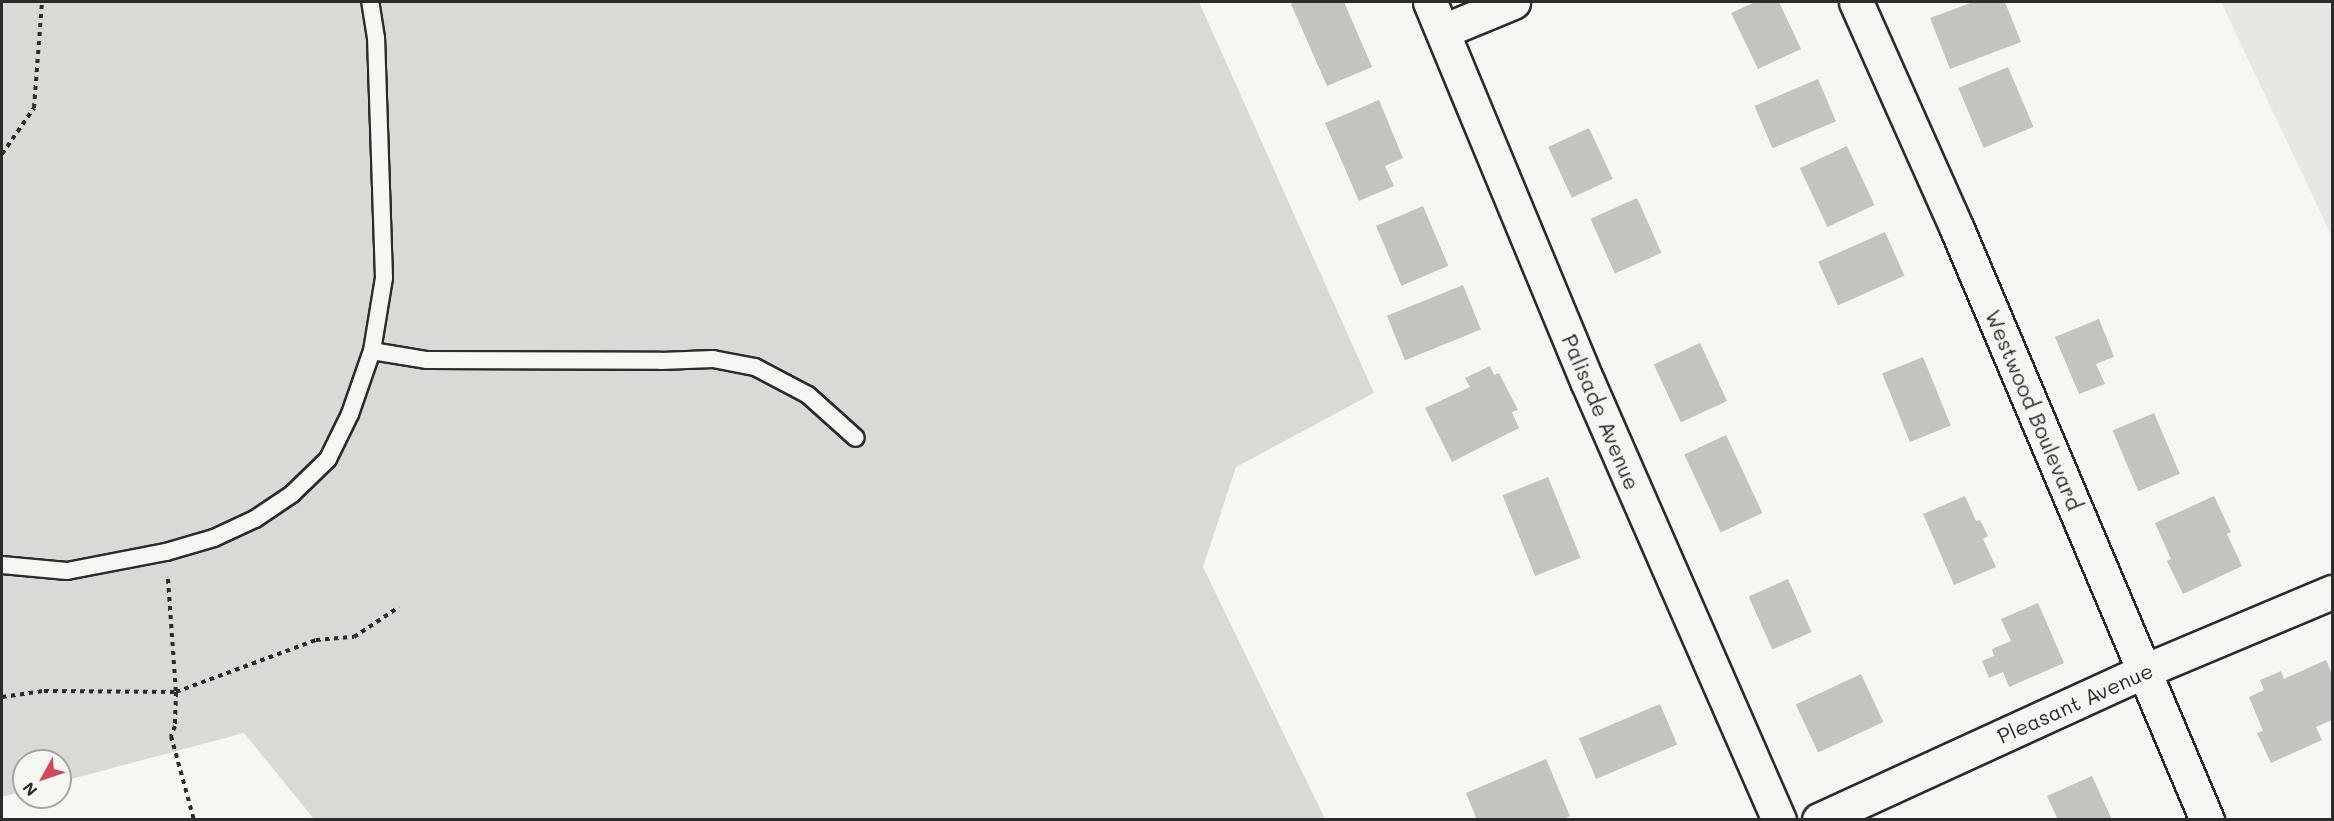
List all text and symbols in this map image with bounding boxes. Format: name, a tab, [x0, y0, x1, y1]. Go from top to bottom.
street label: Westwood Boulevard	[1980, 306, 2088, 514]
street label: Palisade Avenue	[1557, 330, 1645, 494]
street label: Pleasant Avenue	[1993, 657, 2157, 749]
north arrow	[12, 749, 72, 809]
text: N	[17, 778, 41, 801]

